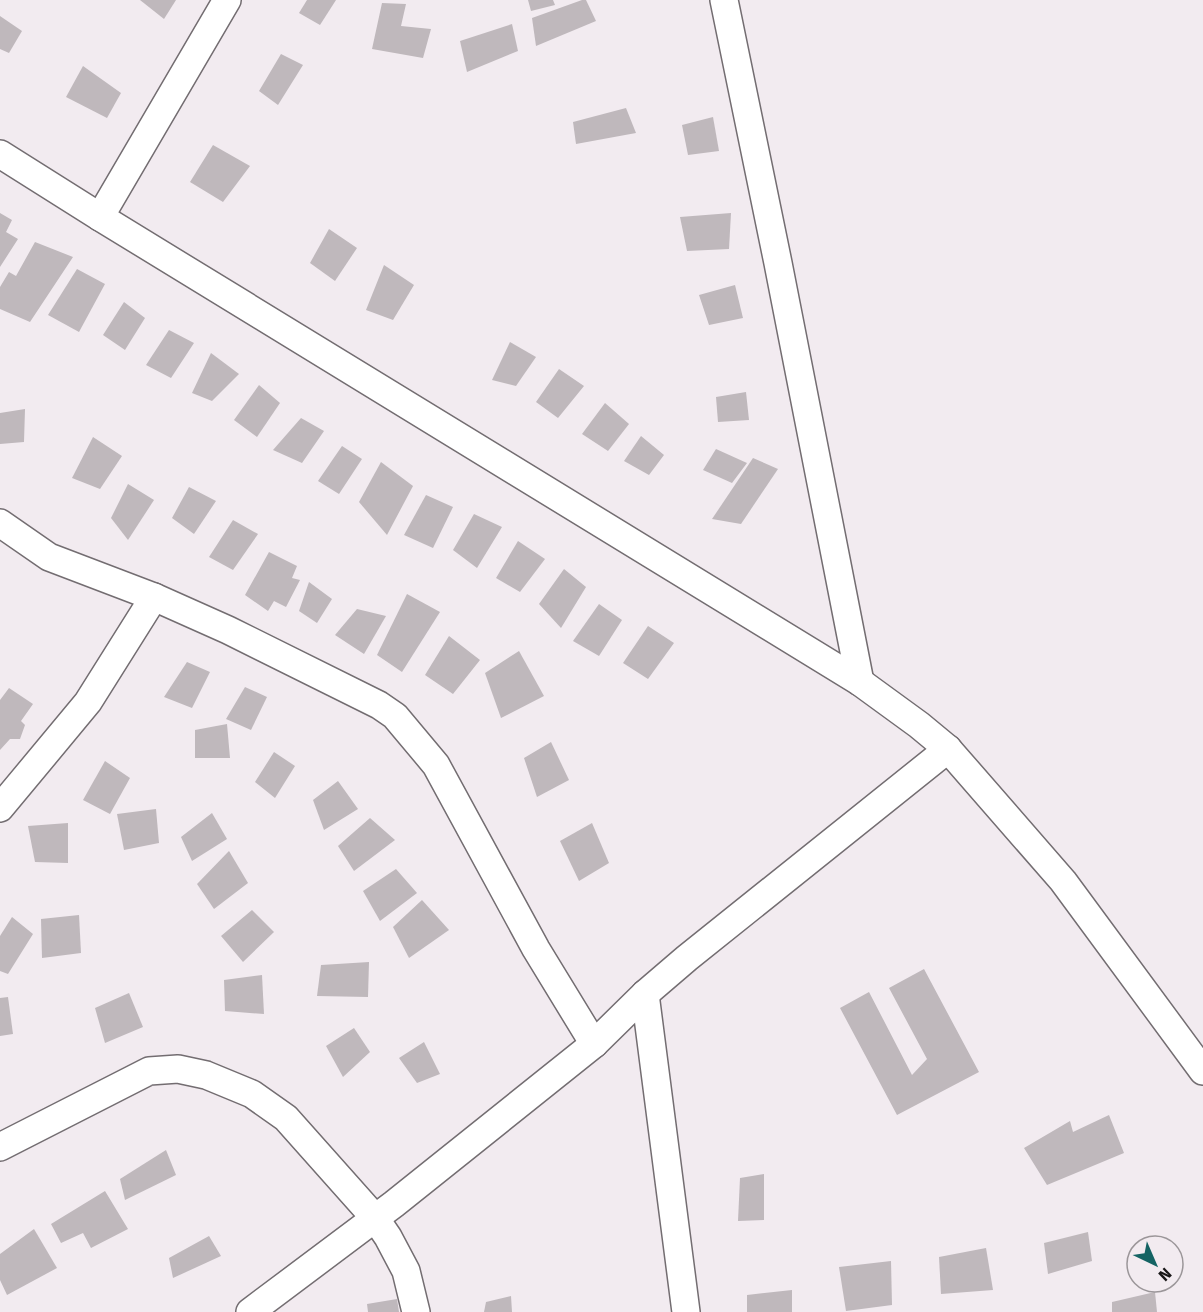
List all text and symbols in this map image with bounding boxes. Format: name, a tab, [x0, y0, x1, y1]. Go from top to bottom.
north arrow	[1125, 1234, 1185, 1294]
text: N	[1155, 1264, 1175, 1285]

